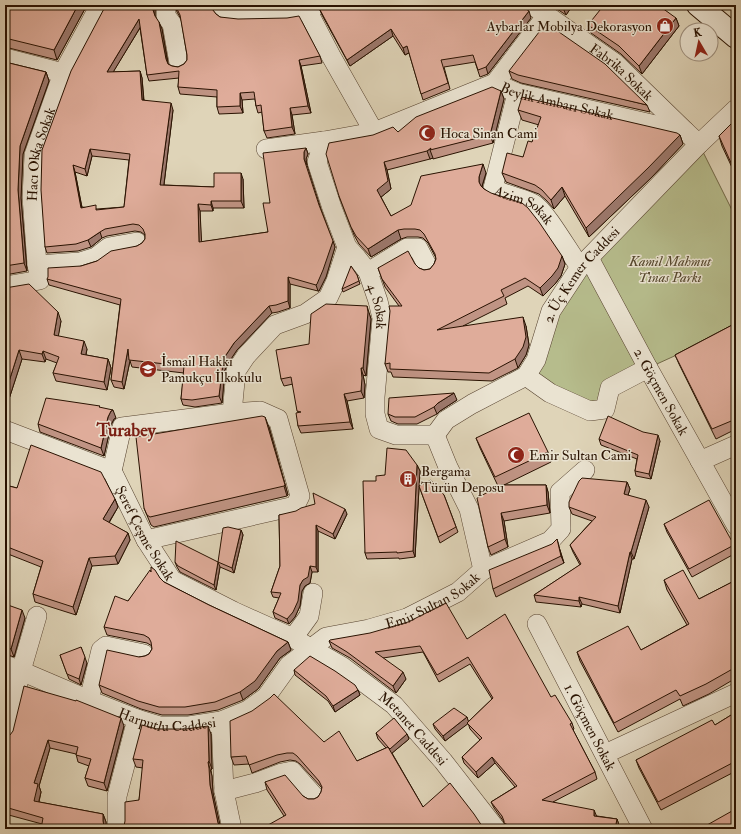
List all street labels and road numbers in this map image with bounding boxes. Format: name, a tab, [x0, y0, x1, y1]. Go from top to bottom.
street label: Fabrika Sokak	[586, 40, 657, 105]
street label: Beylik Ambarı Sokak	[498, 79, 615, 124]
street label: Hacı Okka Sokak	[24, 105, 59, 202]
street label: Azim Sokak	[491, 182, 557, 228]
street label: 2. Üç Kemer Caddesi	[540, 223, 624, 325]
street label: 4. Sokak	[364, 281, 390, 330]
street label: 2. Göçmen Sokak	[630, 345, 692, 439]
street label: Şeref Çeşme Sokak	[112, 483, 178, 584]
street label: Emir Sultan Sokak	[383, 569, 484, 633]
street label: 1. Göçmen Sokak	[560, 681, 619, 774]
street label: Metanet Caddesi	[375, 688, 451, 769]
street label: Harputlu Caddesi	[116, 704, 217, 735]

